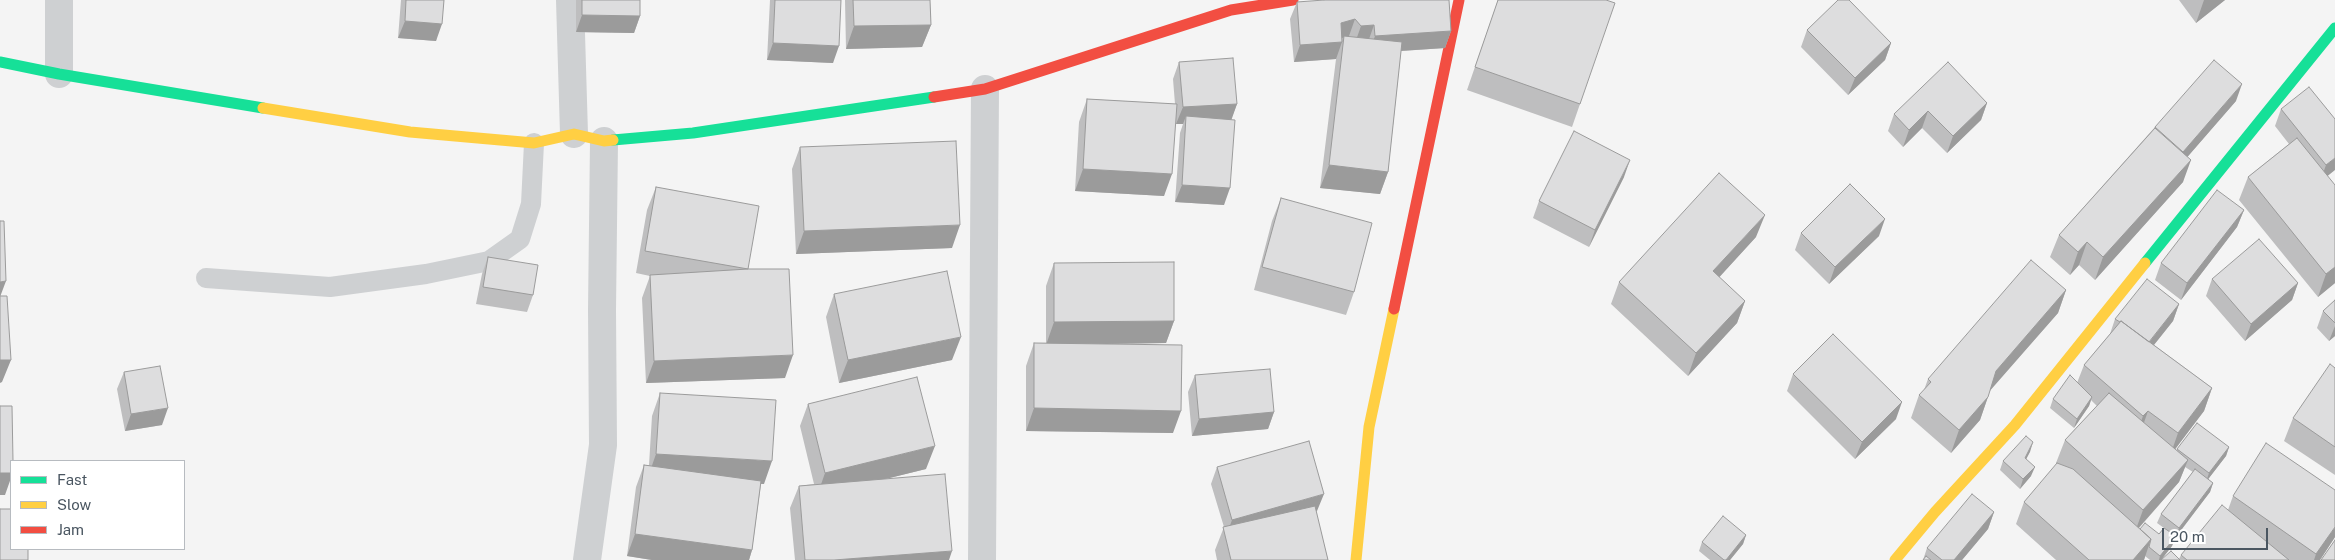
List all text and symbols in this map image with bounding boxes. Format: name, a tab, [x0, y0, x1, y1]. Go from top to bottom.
legend	[10, 460, 185, 550]
text: Fast	[57, 471, 87, 488]
text: Slow	[57, 496, 91, 513]
scale bar	[2165, 518, 2271, 550]
text: Jam	[57, 521, 84, 538]
text: 20 m	[2170, 528, 2205, 545]

